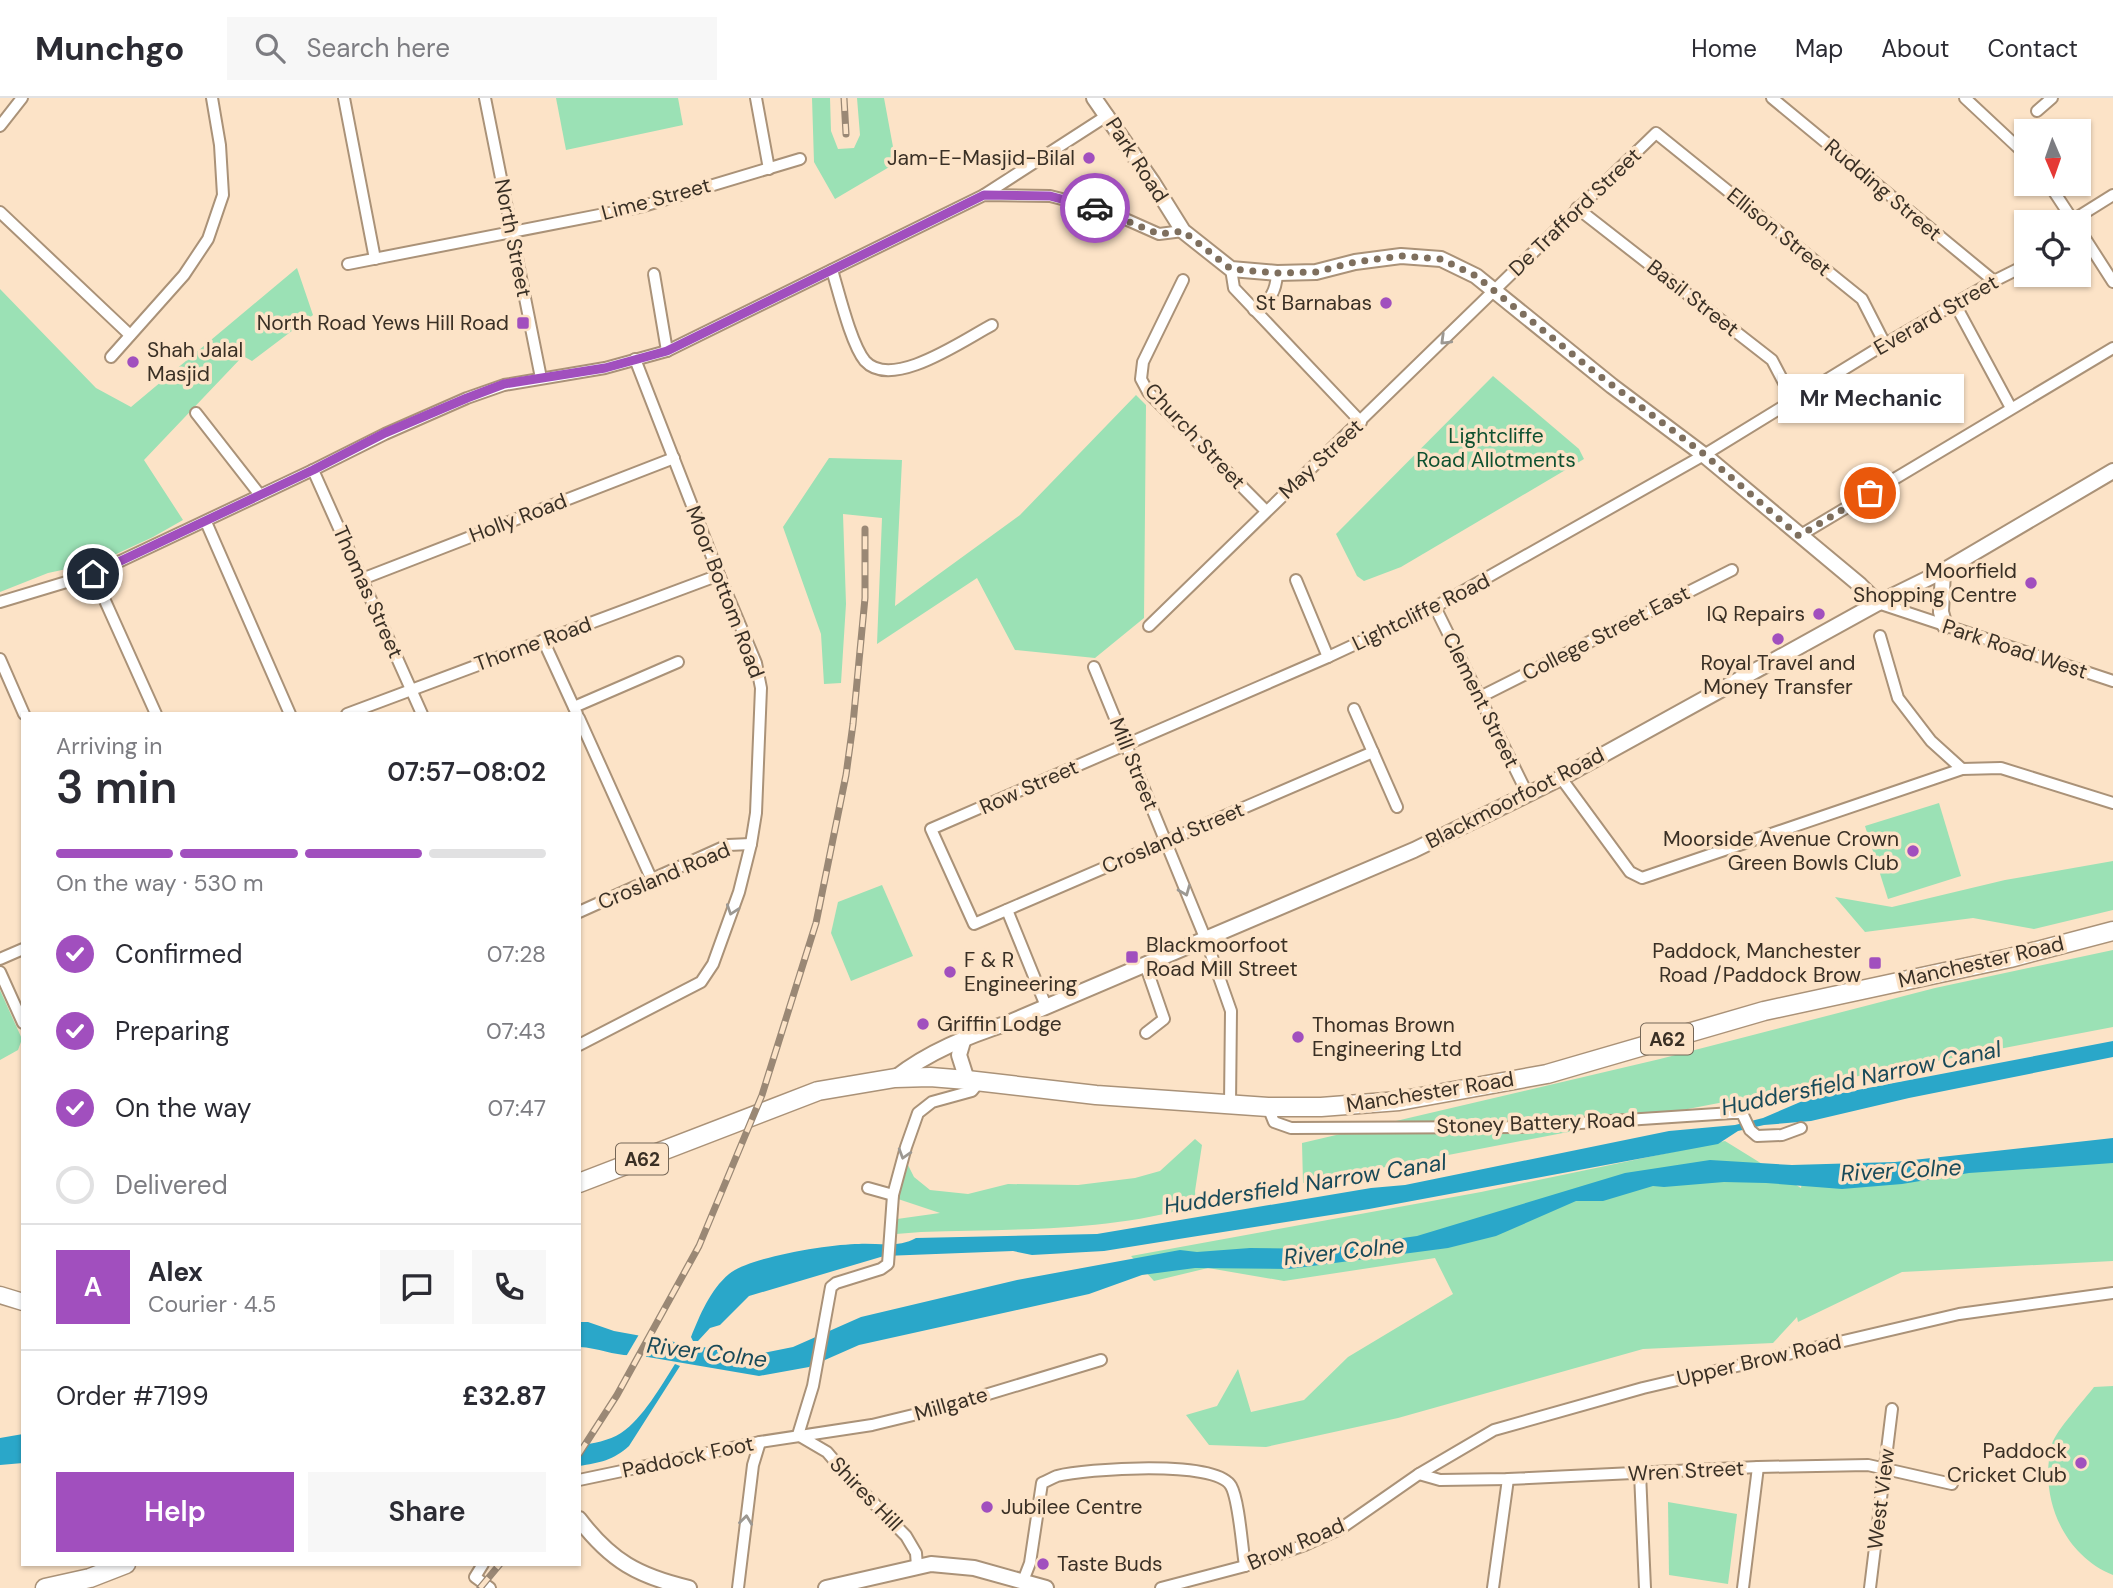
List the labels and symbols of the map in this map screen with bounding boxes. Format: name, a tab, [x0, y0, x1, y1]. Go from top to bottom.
street label: Park Road	[1099, 112, 1175, 208]
north arrow	[2014, 119, 2091, 196]
street label: Rudding Street	[1819, 133, 1947, 247]
street label: De Trafford Street	[1503, 142, 1647, 282]
place label: Jam-E-Masjid-Bilal	[887, 144, 1075, 172]
marker: Jam-E-Masjid-Bilal	[1081, 150, 1097, 166]
street label: Lime Street	[598, 171, 714, 227]
courier	[1060, 173, 1130, 243]
street label: North Street	[488, 176, 538, 300]
street label: Ellison Street	[1721, 181, 1837, 283]
street label: Basil Street	[1641, 253, 1745, 343]
street label: Everard Street	[1869, 268, 2003, 362]
place label: St Barnabas	[1256, 289, 1372, 317]
marker: St Barnabas	[1378, 295, 1394, 311]
place label: North Road Yews Hill Road	[257, 309, 509, 337]
marker: North Road Yews Hill Road	[515, 315, 531, 331]
one-way arrow	[1440, 331, 1453, 344]
place label: Shah Jalal Masjid	[147, 336, 243, 388]
marker: Shah Jalal Masjid	[125, 354, 141, 370]
callout: Mr Mechanic	[1777, 374, 1963, 423]
street label: Church Street	[1138, 377, 1252, 495]
street label: May Street	[1273, 413, 1369, 505]
park label: Lightcliffe Road Allotments	[1416, 422, 1576, 474]
pin	[1840, 463, 1900, 523]
street label: Holly Road	[465, 487, 571, 549]
street label: Moor Bottom Road	[679, 502, 771, 682]
street label: Thomas Street	[326, 521, 410, 663]
pin	[63, 544, 123, 604]
place label: Moorfield Shopping Centre	[1853, 557, 2017, 609]
street label: Lightcliffe Road	[1348, 567, 1494, 657]
marker: Moorfield Shopping Centre	[2023, 575, 2039, 591]
street label: College Street East	[1518, 579, 1694, 687]
place label: IQ Repairs	[1707, 600, 1805, 628]
marker: IQ Repairs	[1811, 606, 1827, 622]
street label: Thorne Road	[471, 610, 595, 678]
street label: Park Road West	[1939, 612, 2091, 686]
street label: Clement Street	[1436, 627, 1526, 773]
marker: Royal Travel and Money Transfer	[1770, 631, 1786, 647]
place label: Royal Travel and Money Transfer	[1701, 649, 1855, 701]
street label: Mill Street	[1103, 714, 1165, 814]
street label: Blackmoorfoot Road	[1421, 741, 1609, 855]
street label: Row Street	[975, 753, 1083, 821]
street label: Crosland Street	[1098, 795, 1248, 881]
place label: Moorside Avenue Crown Green Bowls Club	[1663, 825, 1899, 877]
street label: Crosland Road	[594, 836, 734, 916]
marker: Moorside Avenue Crown Green Bowls Club	[1905, 843, 1921, 859]
one-way arrow	[1177, 884, 1191, 896]
one-way arrow	[726, 903, 740, 916]
street label: Manchester Road	[1895, 929, 2067, 995]
place label: Blackmoorfoot Road Mill Street	[1146, 931, 1298, 983]
place label: Paddock, Manchester Road /Paddock Brow	[1652, 937, 1861, 989]
place label: F & R Engineering	[964, 946, 1077, 998]
marker: Blackmoorfoot Road Mill Street	[1124, 949, 1140, 965]
marker: Paddock, Manchester Road /Paddock Brow	[1867, 955, 1883, 971]
marker: F & R Engineering	[942, 964, 958, 980]
place label: Griffin Lodge	[937, 1010, 1062, 1038]
place label: Thomas Brown Engineering Ltd	[1312, 1011, 1462, 1063]
marker: Griffin Lodge	[915, 1016, 931, 1032]
road number: A62	[1641, 1023, 1693, 1054]
marker: Thomas Brown Engineering Ltd	[1290, 1029, 1306, 1045]
water label: Huddersfield Narrow Canal	[1718, 1033, 2005, 1122]
street label: Manchester Road	[1344, 1065, 1516, 1119]
street label: Stoney Battery Road	[1436, 1106, 1636, 1140]
road number: A62	[616, 1144, 668, 1175]
one-way arrow	[898, 1147, 913, 1159]
water label: Huddersfield Narrow Canal	[1162, 1147, 1449, 1221]
water label: River Colne	[1840, 1152, 1962, 1188]
water label: River Colne	[1282, 1230, 1406, 1272]
street label: Upper Brow Road	[1674, 1327, 1844, 1393]
water label: River Colne	[645, 1330, 769, 1374]
street label: Millgate	[911, 1380, 991, 1428]
street label: Paddock Foot	[620, 1429, 756, 1485]
place label: Paddock Cricket Club	[1947, 1437, 2067, 1489]
street label: West View	[1861, 1447, 1901, 1551]
street label: Shires Hill	[823, 1451, 909, 1537]
street label: Wren Street	[1627, 1454, 1745, 1488]
marker: Paddock Cricket Club	[2073, 1455, 2089, 1471]
place label: Jubilee Centre	[1001, 1493, 1143, 1521]
marker: Jubilee Centre	[979, 1499, 995, 1515]
street label: Brow Road	[1243, 1511, 1349, 1577]
one-way arrow	[739, 1514, 754, 1526]
place label: Taste Buds	[1057, 1550, 1163, 1578]
marker: Taste Buds	[1035, 1556, 1051, 1572]

